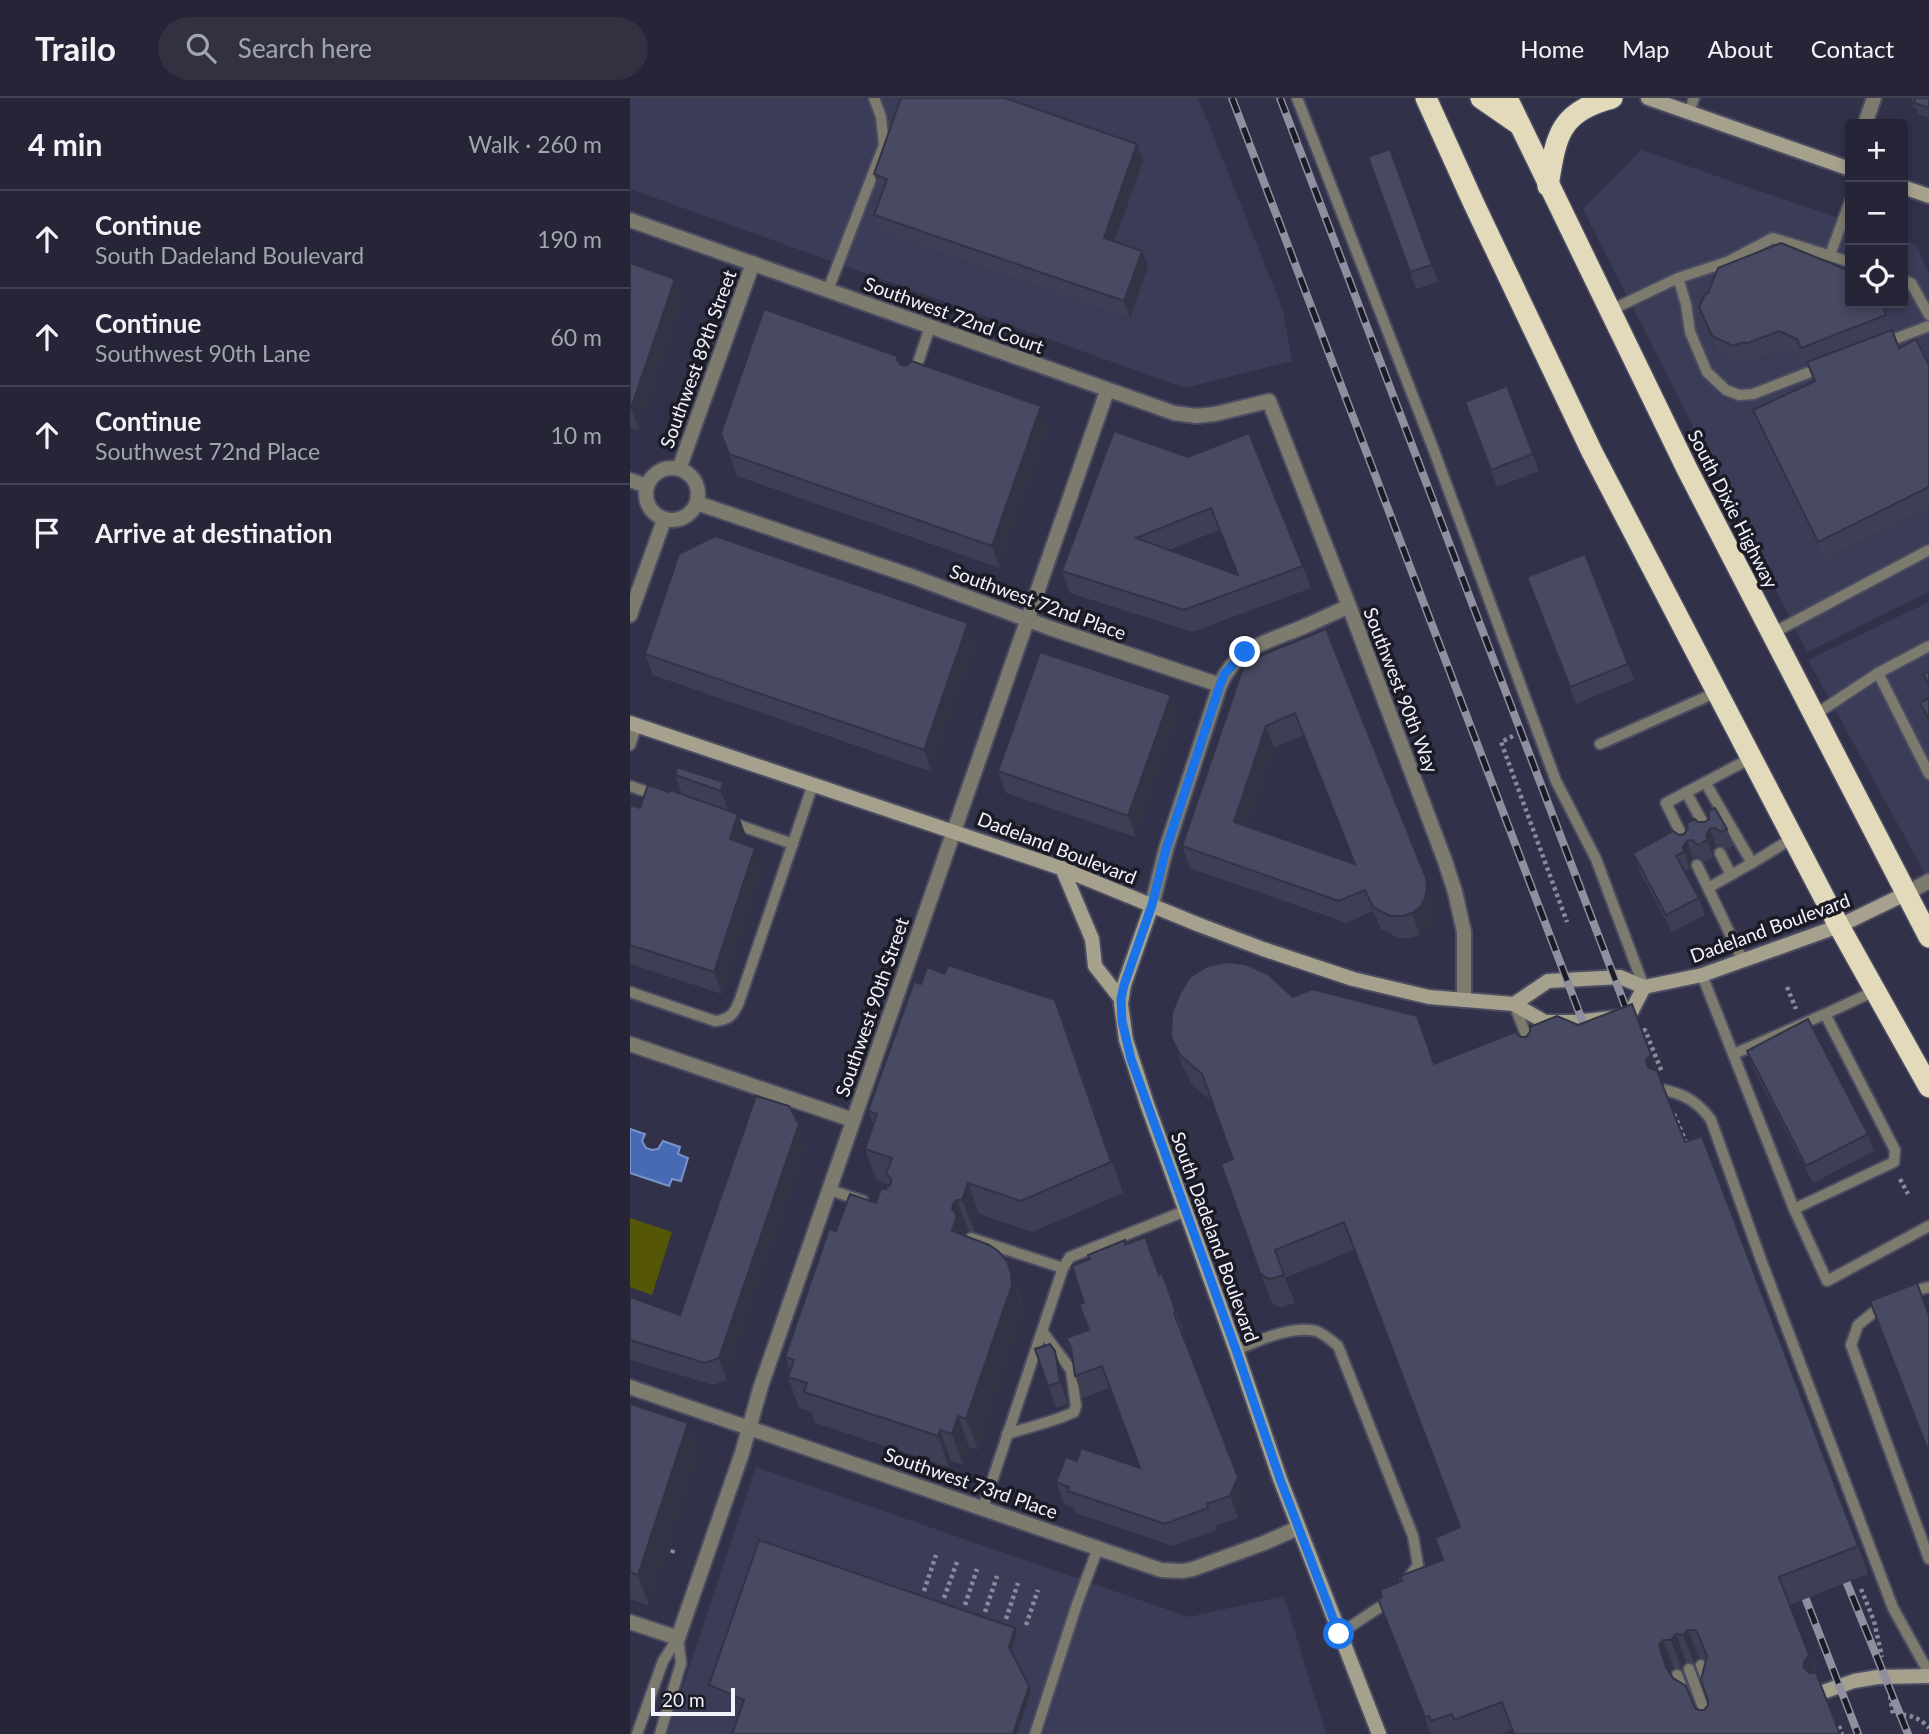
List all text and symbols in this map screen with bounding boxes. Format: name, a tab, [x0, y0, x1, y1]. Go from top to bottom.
search box	[158, 17, 648, 80]
text: Trailo	[35, 28, 116, 68]
icon: search	[182, 29, 220, 67]
text: Search here	[238, 32, 372, 64]
text: Home	[1520, 34, 1584, 63]
text: Map	[1622, 34, 1670, 63]
text: About	[1708, 34, 1773, 63]
text: Contact	[1811, 34, 1894, 63]
map controls	[1845, 119, 1908, 308]
button: +	[1845, 119, 1908, 182]
text: 4 min	[28, 126, 102, 162]
text: Walk · 260 m	[468, 130, 602, 158]
button: −	[1845, 182, 1908, 245]
text: Continue	[95, 209, 201, 241]
icon: ahead	[28, 220, 66, 258]
text: 190 m	[537, 225, 602, 253]
text: South Dadeland Boulevard	[95, 241, 364, 269]
button: locate	[1845, 245, 1908, 308]
street label: Southwest 89th Street	[655, 266, 741, 451]
street label: Southwest 72nd Court	[861, 271, 1047, 358]
text: Continue	[95, 307, 201, 339]
icon: ahead	[28, 318, 66, 356]
text: 60 m	[551, 323, 602, 351]
text: Southwest 90th Lane	[95, 339, 310, 367]
text: Continue	[95, 405, 201, 437]
icon: ahead	[28, 416, 66, 454]
text: 10 m	[551, 421, 602, 449]
street label: South Dixie Highway	[1684, 426, 1783, 592]
text: Southwest 72nd Place	[95, 437, 320, 465]
icon: arrive	[28, 514, 66, 552]
text: Arrive at destination	[95, 517, 332, 549]
street label: Southwest 72nd Place	[947, 559, 1130, 644]
street label: Southwest 90th Way	[1359, 604, 1444, 776]
route end	[1229, 636, 1260, 667]
street label: Dadeland Boulevard	[974, 807, 1140, 888]
street label: Dadeland Boulevard	[1687, 888, 1853, 967]
street label: Southwest 90th Street	[830, 914, 913, 1099]
street label: South Dadeland Boulevard	[1167, 1128, 1264, 1345]
street label: Southwest 73rd Place	[881, 1442, 1061, 1523]
route start	[1323, 1618, 1354, 1649]
scale bar	[651, 1685, 735, 1717]
text: 20 m	[662, 1688, 705, 1711]

